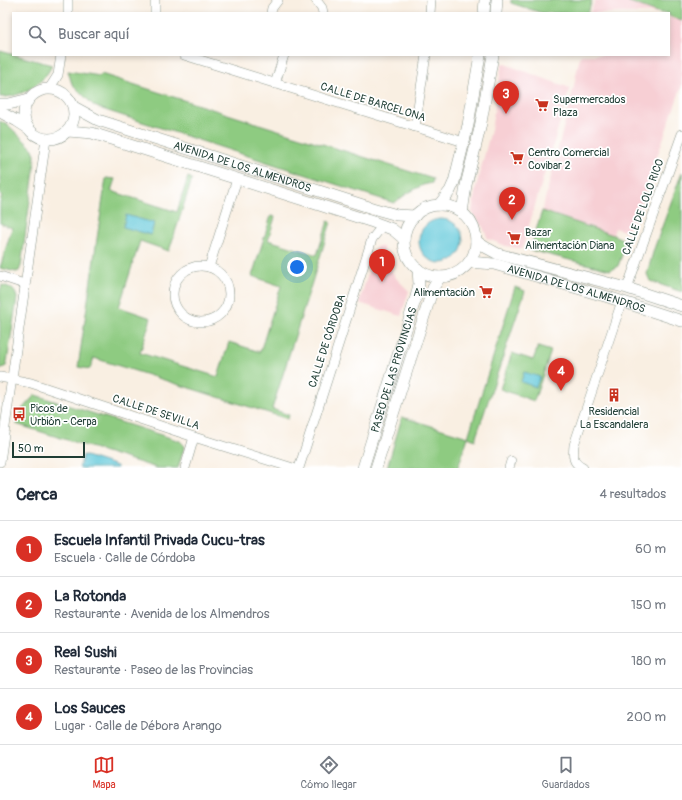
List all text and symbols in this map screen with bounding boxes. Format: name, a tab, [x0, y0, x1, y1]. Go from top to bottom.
search box	[12, 12, 670, 56]
icon: search	[26, 23, 48, 45]
text: Buscar aquí	[58, 25, 130, 44]
street label: CALLE DE BARCELONA	[319, 80, 427, 124]
pin: 3	[493, 81, 519, 114]
place label: Supermercados Plaza	[553, 93, 625, 119]
supermarket icon: Supermercados Plaza	[534, 97, 550, 113]
street label: AVENIDA DE LOS ALMENDROS	[172, 138, 313, 195]
place label: Centro Comercial Covibar 2	[528, 146, 609, 172]
supermarket icon: Centro Comercial Covibar 2	[509, 150, 525, 166]
street label: CALLE DE LOLO RICO	[620, 157, 666, 257]
pin: 2	[499, 187, 525, 220]
place label: Bazar Alimentación Diana	[525, 226, 614, 252]
supermarket icon: Bazar Alimentación Diana	[506, 230, 522, 246]
pin: 1	[369, 249, 395, 282]
your location	[287, 257, 307, 277]
street label: AVENIDA DE LOS ALMENDROS	[506, 262, 647, 315]
supermarket icon: Alimentación	[478, 284, 494, 300]
place label: Alimentación	[413, 286, 475, 299]
street label: CALLE DE CÓRDOBA	[305, 292, 348, 389]
street label: PASEO DE LAS PROVINCIAS	[368, 305, 419, 434]
pin: 4	[548, 358, 574, 391]
building icon: Residencial La Escandalera	[606, 387, 622, 403]
street label: CALLE DE SEVILLA	[111, 392, 201, 432]
place label: Picos de Urbión - Cerpa	[30, 402, 97, 428]
place label: Residencial La Escandalera	[580, 405, 648, 431]
bus stop icon: Picos de Urbión - Cerpa	[11, 406, 27, 422]
scale bar	[12, 440, 85, 459]
text: 50 m	[18, 442, 44, 455]
text: Cerca	[16, 484, 57, 505]
text: 4 resultados	[599, 486, 666, 502]
text: Escuela Infantil Privada Cucu-tras	[54, 531, 265, 550]
text: 1	[26, 541, 32, 557]
text: 60 m	[635, 541, 666, 557]
text: Escuela · Calle de Córdoba	[54, 550, 195, 566]
text: La Rotonda	[54, 587, 126, 606]
text: 2	[25, 597, 33, 613]
text: 150 m	[631, 597, 666, 613]
text: Restaurante · Avenida de los Almendros	[54, 606, 269, 622]
text: Real Sushi	[54, 643, 117, 662]
text: 3	[25, 653, 33, 669]
text: 180 m	[631, 653, 666, 669]
text: Restaurante · Paseo de las Provincias	[54, 662, 253, 678]
text: Los Sauces	[54, 699, 125, 718]
text: 4	[25, 709, 33, 725]
text: 200 m	[627, 709, 666, 725]
text: Lugar · Calle de Débora Arango	[54, 718, 222, 734]
tab: Mapa	[92, 754, 116, 791]
tab: Cómo llegar	[301, 754, 357, 791]
tab: Guardados	[541, 754, 590, 791]

